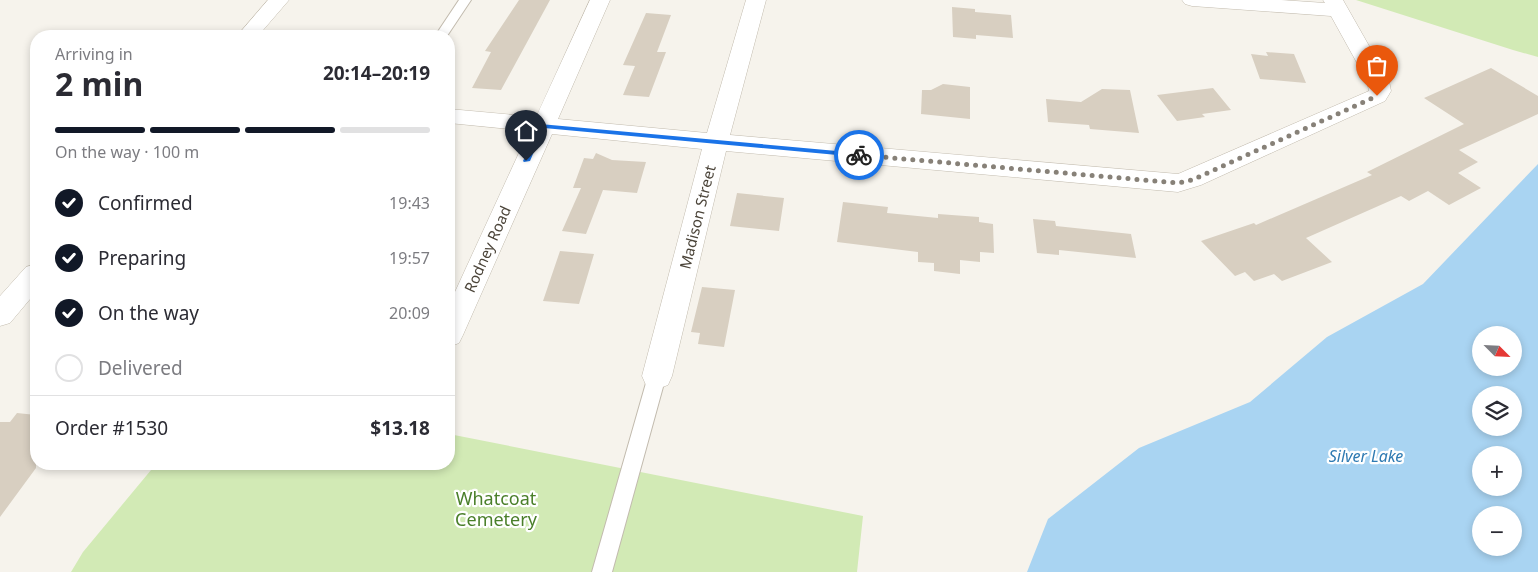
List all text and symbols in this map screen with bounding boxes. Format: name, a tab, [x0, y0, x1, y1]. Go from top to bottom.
text: Arriving in	[55, 43, 133, 65]
pin	[1356, 45, 1398, 96]
icon: bag	[1363, 52, 1391, 80]
text: 20:14–20:19	[323, 60, 430, 86]
text: 2 min	[55, 62, 143, 105]
pin	[505, 110, 547, 161]
icon: home	[512, 117, 540, 145]
courier	[834, 130, 884, 180]
text: On the way · 100 m	[55, 141, 199, 163]
icon: bike	[845, 141, 873, 169]
street label: Madison Street	[674, 162, 720, 271]
icon: check	[55, 189, 83, 217]
text: Confirmed	[98, 190, 193, 216]
text: 19:43	[389, 192, 430, 214]
street label: Rodney Road	[459, 203, 515, 295]
icon: check	[55, 244, 83, 272]
text: Preparing	[98, 245, 186, 271]
text: 19:57	[389, 247, 430, 269]
icon: check	[55, 299, 83, 327]
text: On the way	[98, 300, 199, 326]
text: 20:09	[389, 302, 430, 324]
north arrow	[1472, 326, 1522, 376]
map controls	[1472, 326, 1522, 556]
text: Delivered	[98, 355, 183, 381]
button: layers	[1472, 386, 1522, 436]
text: Order #1530	[55, 415, 168, 441]
text: $13.18	[370, 415, 430, 441]
water label: Silver Lake	[1329, 445, 1403, 467]
button: +	[1472, 446, 1522, 496]
park label: Whatcoat Cemetery	[455, 486, 538, 531]
button: −	[1472, 506, 1522, 556]

